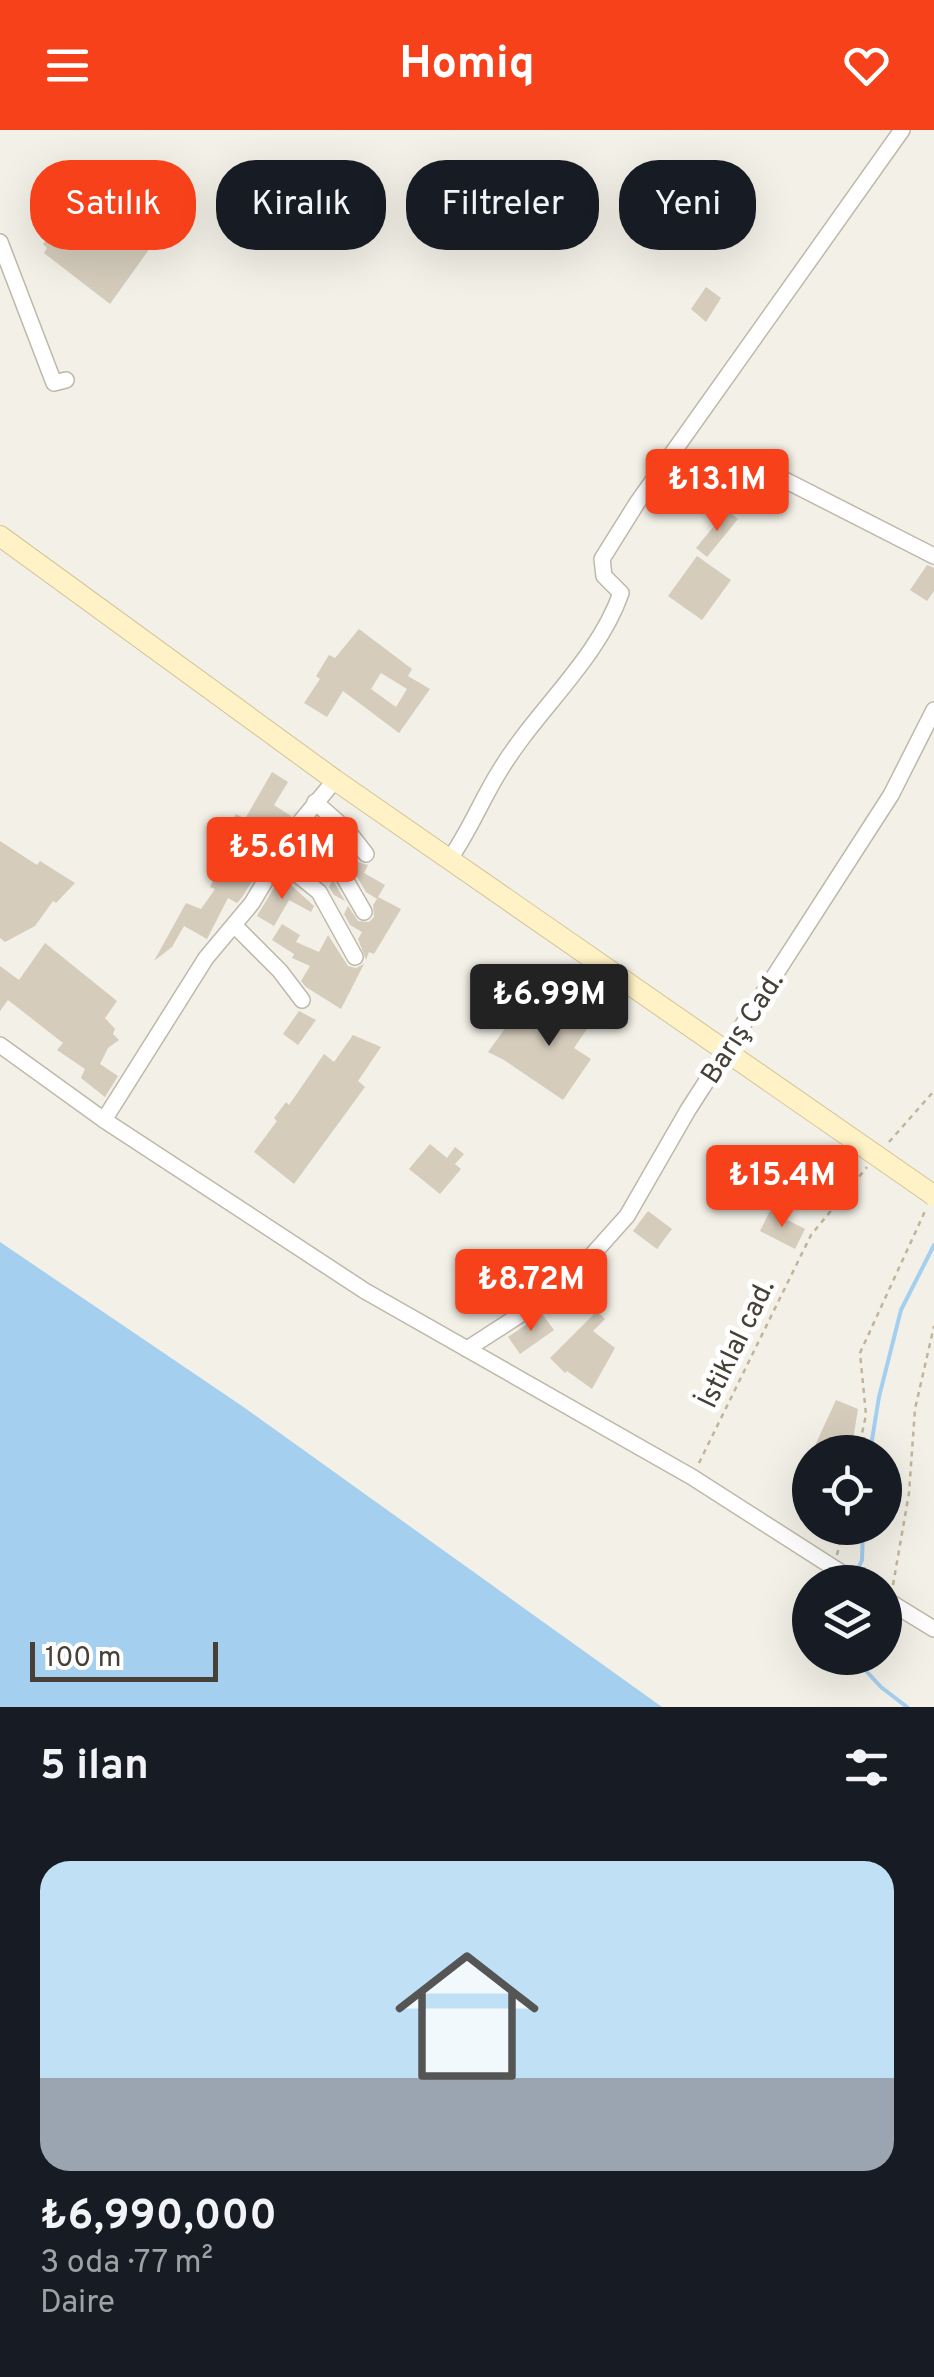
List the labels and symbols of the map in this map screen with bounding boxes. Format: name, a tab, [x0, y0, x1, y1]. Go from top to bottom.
pin: ₺13.1M	[636, 449, 798, 534]
pin: ₺5.61M	[201, 817, 363, 902]
pin: ₺6.99M	[468, 964, 630, 1049]
street label: Barış Cad.	[694, 966, 793, 1092]
pin: ₺15.4M	[701, 1145, 863, 1230]
pin: ₺8.72M	[450, 1249, 612, 1334]
street label: İstiklal cad.	[690, 1273, 784, 1415]
scale bar	[30, 1637, 218, 1682]

